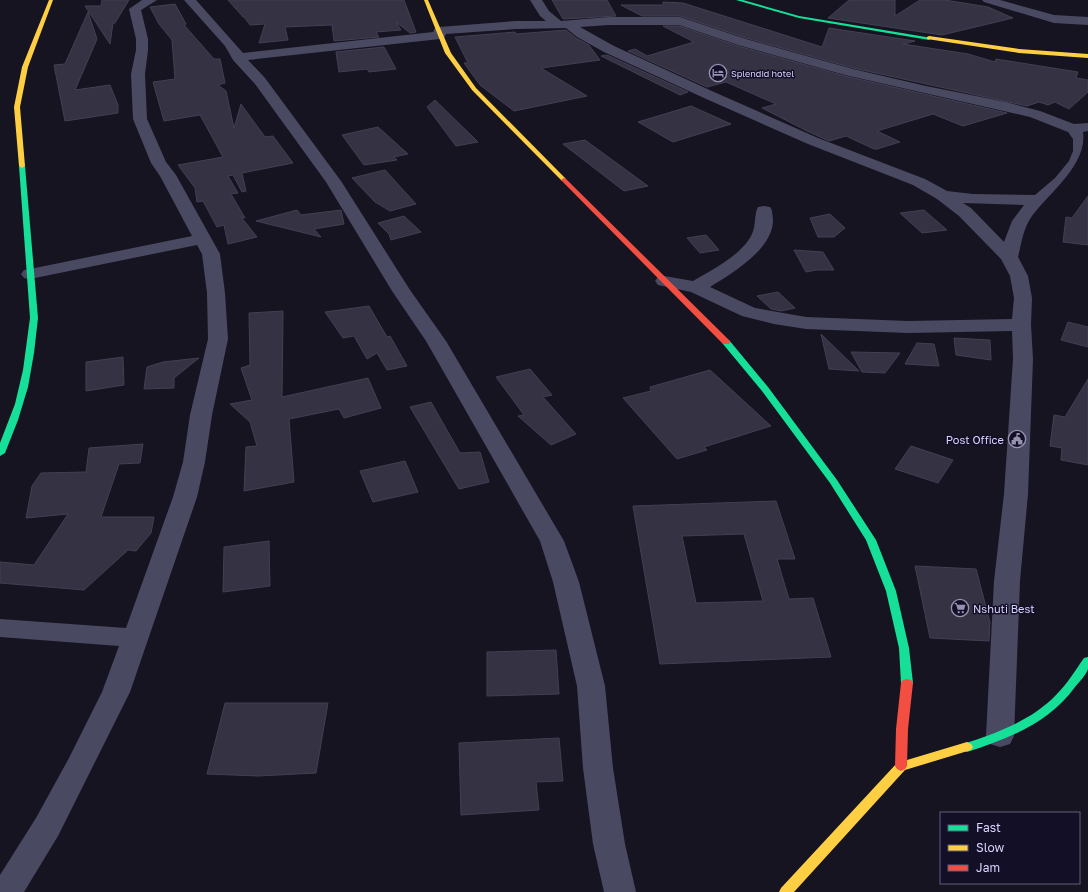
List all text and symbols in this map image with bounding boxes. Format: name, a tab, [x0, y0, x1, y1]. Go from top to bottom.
hotel icon: Splendid hotel	[708, 63, 728, 83]
place label: Splendid hotel	[731, 68, 794, 79]
public building icon: Post Office	[1007, 429, 1027, 449]
place label: Post Office	[946, 433, 1004, 446]
supermarket icon: Nshuti Best	[950, 598, 970, 618]
place label: Nshuti Best	[973, 602, 1035, 615]
legend	[940, 812, 1080, 884]
text: Fast	[976, 820, 1001, 835]
text: Slow	[976, 840, 1004, 855]
text: Jam	[976, 860, 1000, 875]

